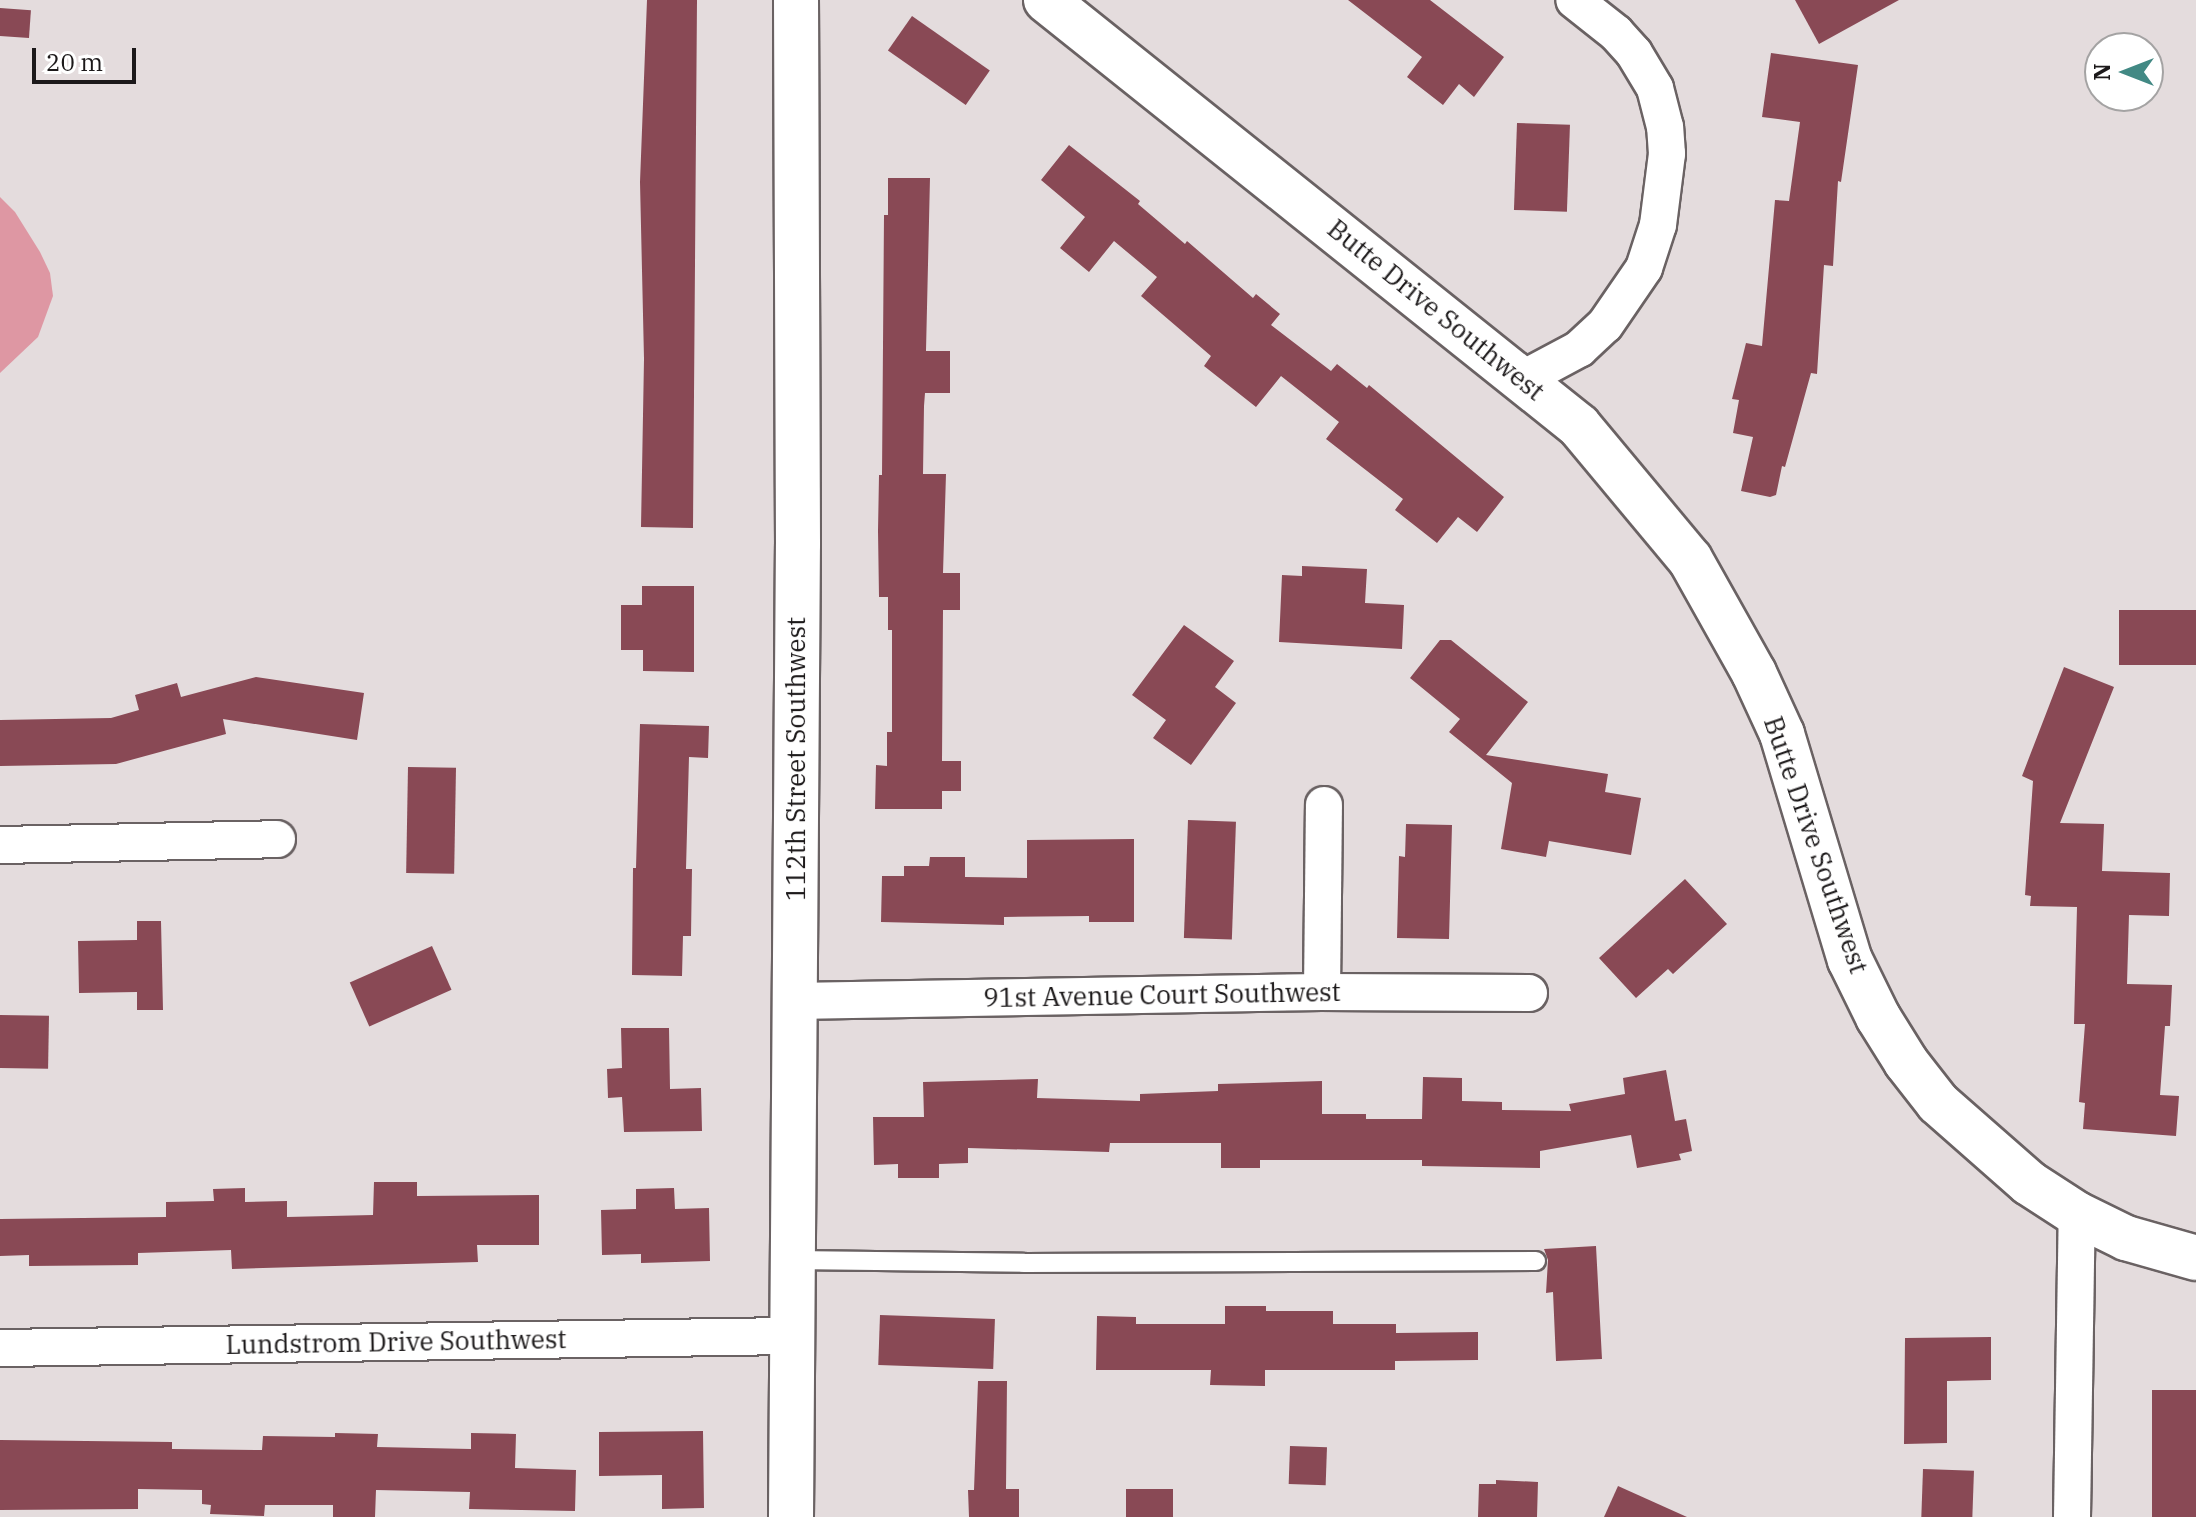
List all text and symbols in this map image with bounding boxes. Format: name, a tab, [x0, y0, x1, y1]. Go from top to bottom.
scale bar	[36, 32, 140, 82]
north arrow	[2084, 32, 2164, 112]
text: 20 m	[46, 46, 103, 78]
text: N	[2087, 63, 2116, 81]
street label: Butte Drive Southwest	[1321, 213, 1551, 407]
street label: 112th Street Southwest	[780, 617, 812, 901]
street label: Butte Drive Southwest	[1757, 712, 1875, 978]
street label: 91st Avenue Court Southwest	[983, 976, 1341, 1014]
street label: Lundstrom Drive Southwest	[225, 1323, 567, 1361]

